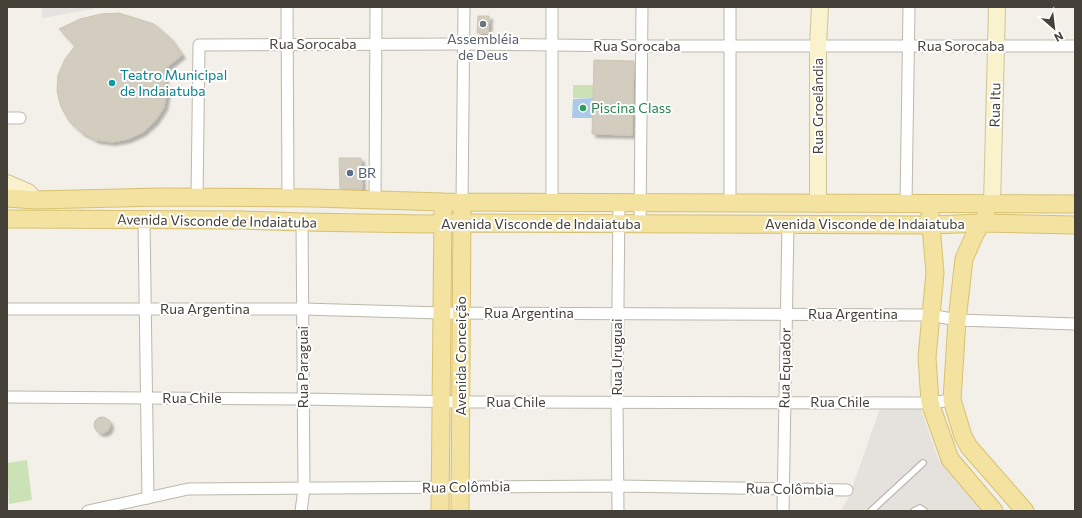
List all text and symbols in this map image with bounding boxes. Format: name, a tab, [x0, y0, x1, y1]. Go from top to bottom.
north arrow	[1034, 8, 1074, 48]
marker: Assembléia de Deus	[478, 19, 488, 29]
place label: Assembléia de Deus	[447, 30, 519, 63]
text: N	[1052, 30, 1066, 45]
street label: Rua Sorocaba	[269, 35, 357, 52]
street label: Rua Sorocaba	[593, 37, 681, 54]
street label: Rua Sorocaba	[917, 37, 1005, 54]
street label: Rua Groelândia	[809, 58, 826, 154]
place label: Teatro Municipal de Indaiatuba	[120, 66, 227, 99]
marker: Teatro Municipal de Indaiatuba	[107, 78, 117, 88]
street label: Rua Itu	[986, 83, 1003, 127]
place label: Piscina Class	[591, 99, 672, 116]
marker: Piscina Class	[578, 103, 588, 113]
place label: BR	[358, 164, 376, 181]
marker: BR	[345, 168, 355, 178]
street label: Avenida Visconde de Indaiatuba	[117, 210, 317, 231]
street label: Avenida Visconde de Indaiatuba	[441, 215, 641, 232]
street label: Avenida Visconde de Indaiatuba	[765, 215, 965, 232]
street label: Avenida Conceição	[452, 296, 469, 416]
street label: Rua Argentina	[160, 300, 250, 317]
street label: Rua Argentina	[484, 304, 574, 321]
street label: Rua Argentina	[808, 305, 898, 322]
street label: Rua Uruguai	[608, 318, 625, 396]
street label: Rua Paraguai	[294, 326, 311, 408]
street label: Rua Equador	[775, 327, 794, 409]
street label: Rua Chile	[162, 389, 222, 406]
street label: Rua Chile	[486, 393, 546, 410]
street label: Rua Chile	[810, 393, 870, 410]
street label: Rua Colômbia	[422, 477, 510, 496]
street label: Rua Colômbia	[746, 479, 834, 498]

